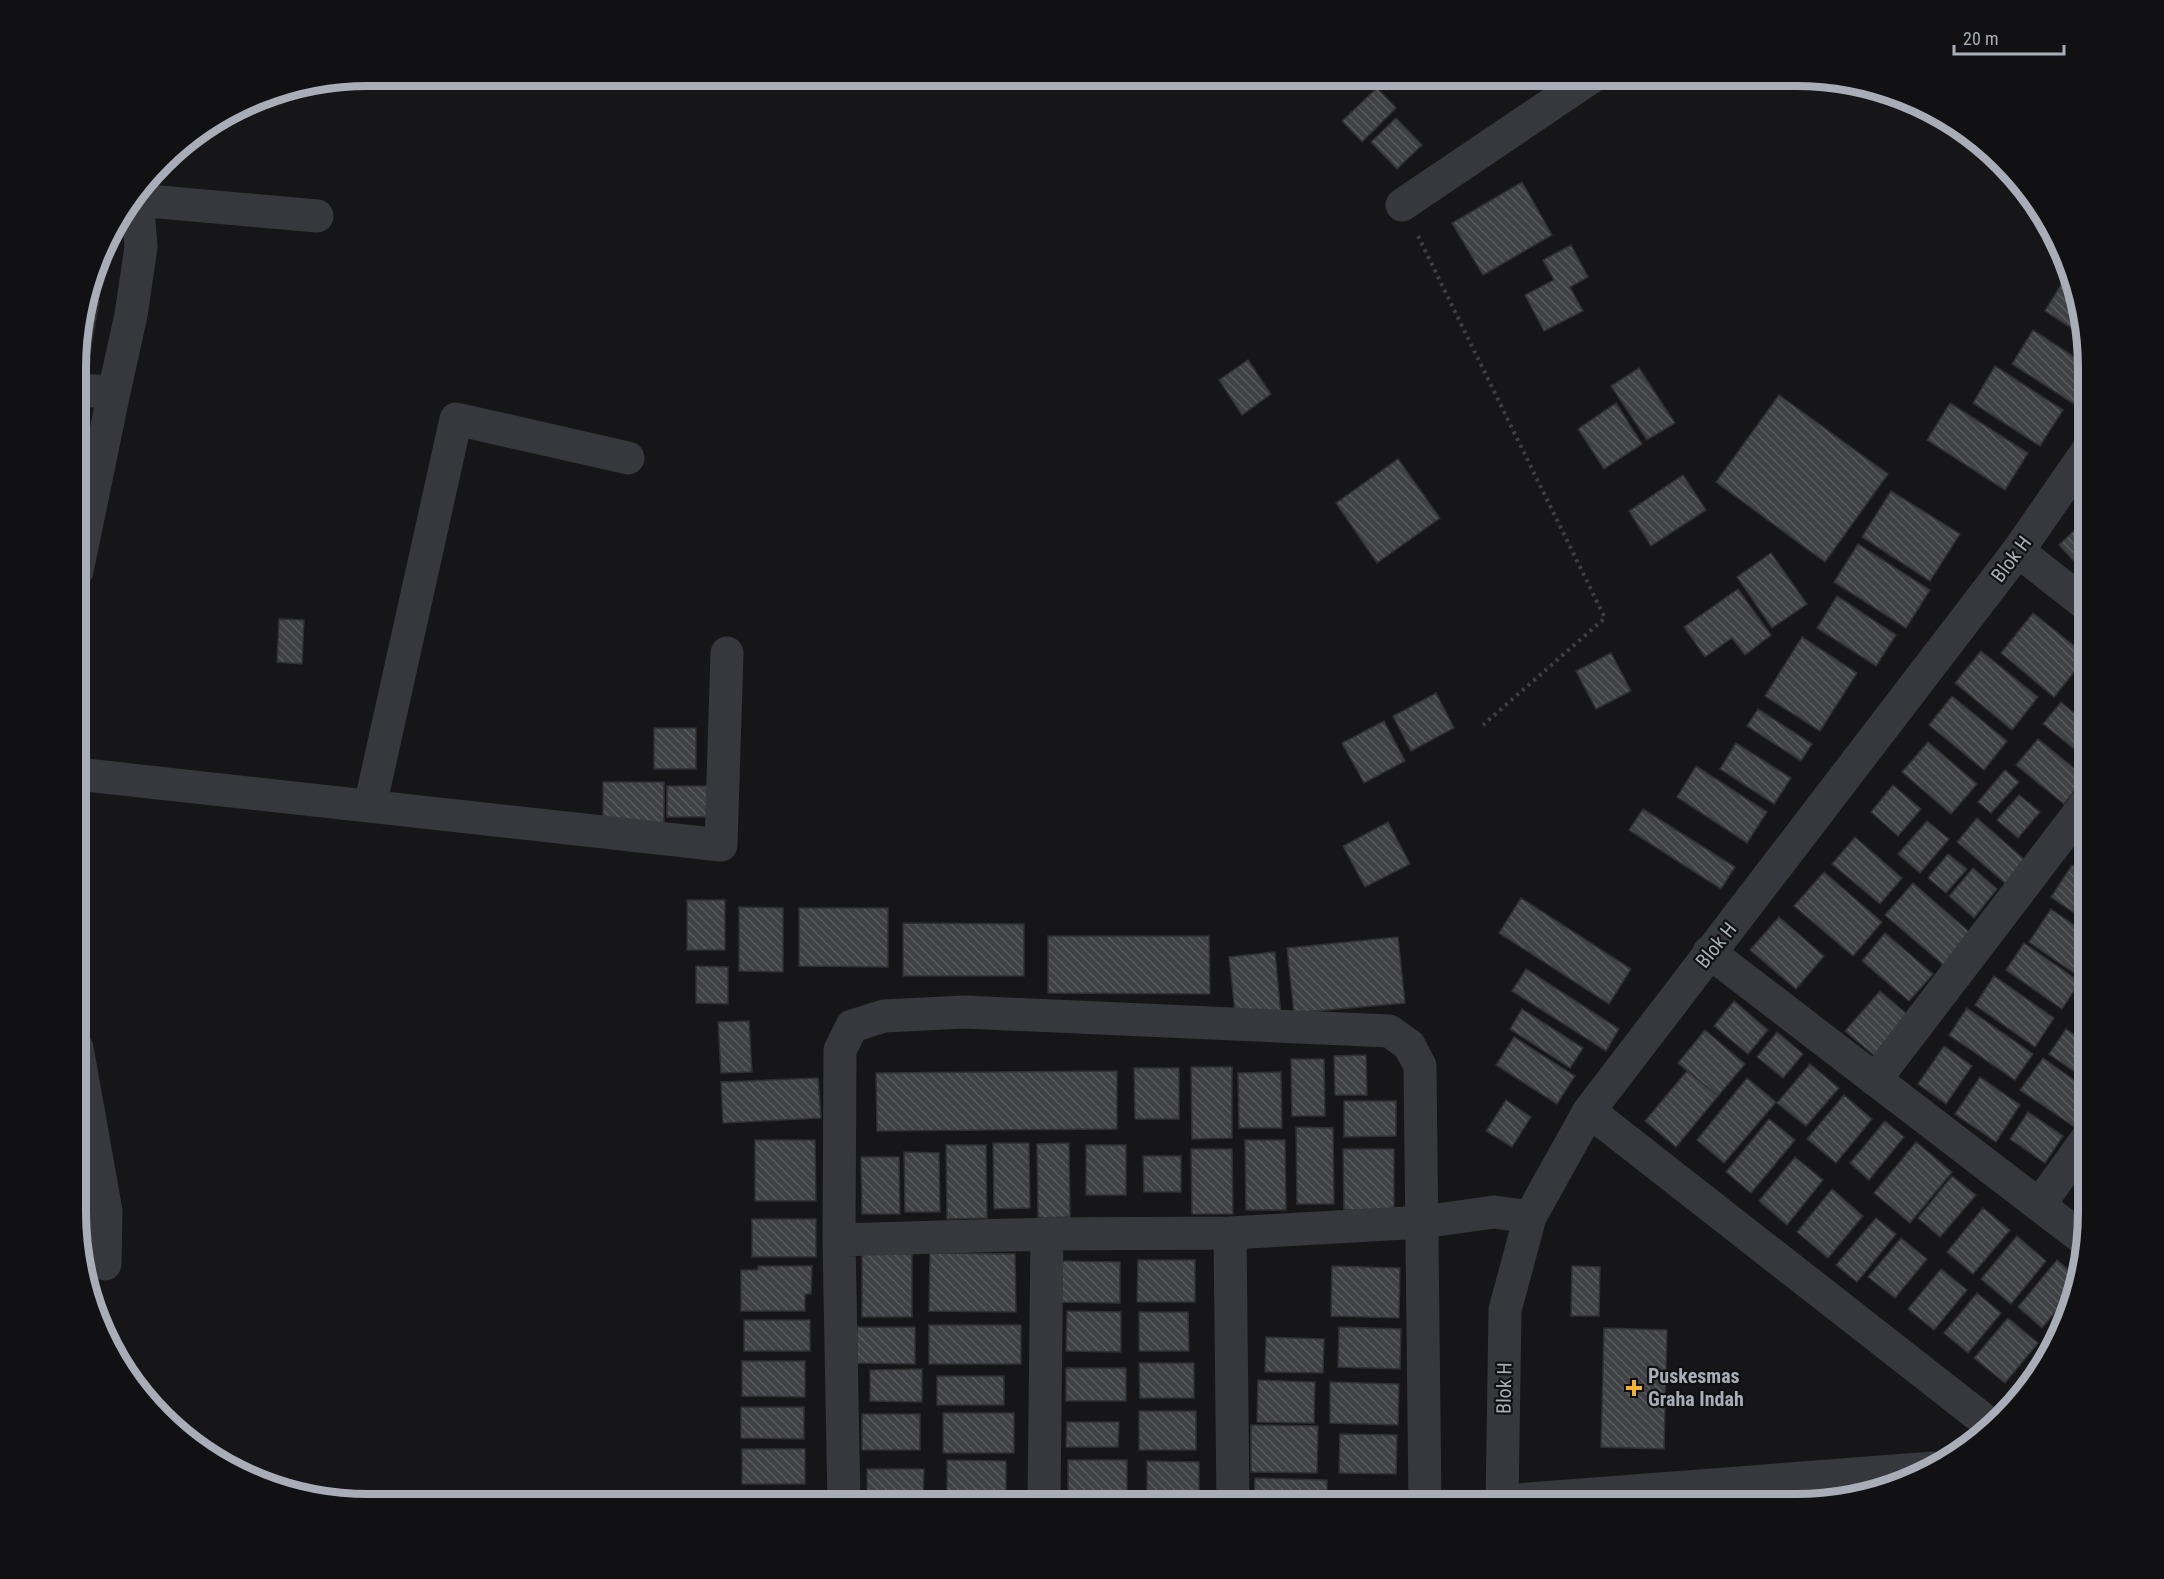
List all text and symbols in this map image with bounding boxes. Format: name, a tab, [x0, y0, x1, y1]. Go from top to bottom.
scale bar	[1954, 18, 2064, 56]
text: 20 m	[1963, 28, 1998, 49]
street label: Blok H	[1986, 531, 2036, 587]
street label: Blok H	[1690, 917, 1742, 973]
street label: Blok H	[1492, 1362, 1516, 1414]
place label: Puskesmas Graha Indah	[1648, 1364, 1744, 1411]
marker: Puskesmas Graha Indah	[1625, 1379, 1643, 1397]

